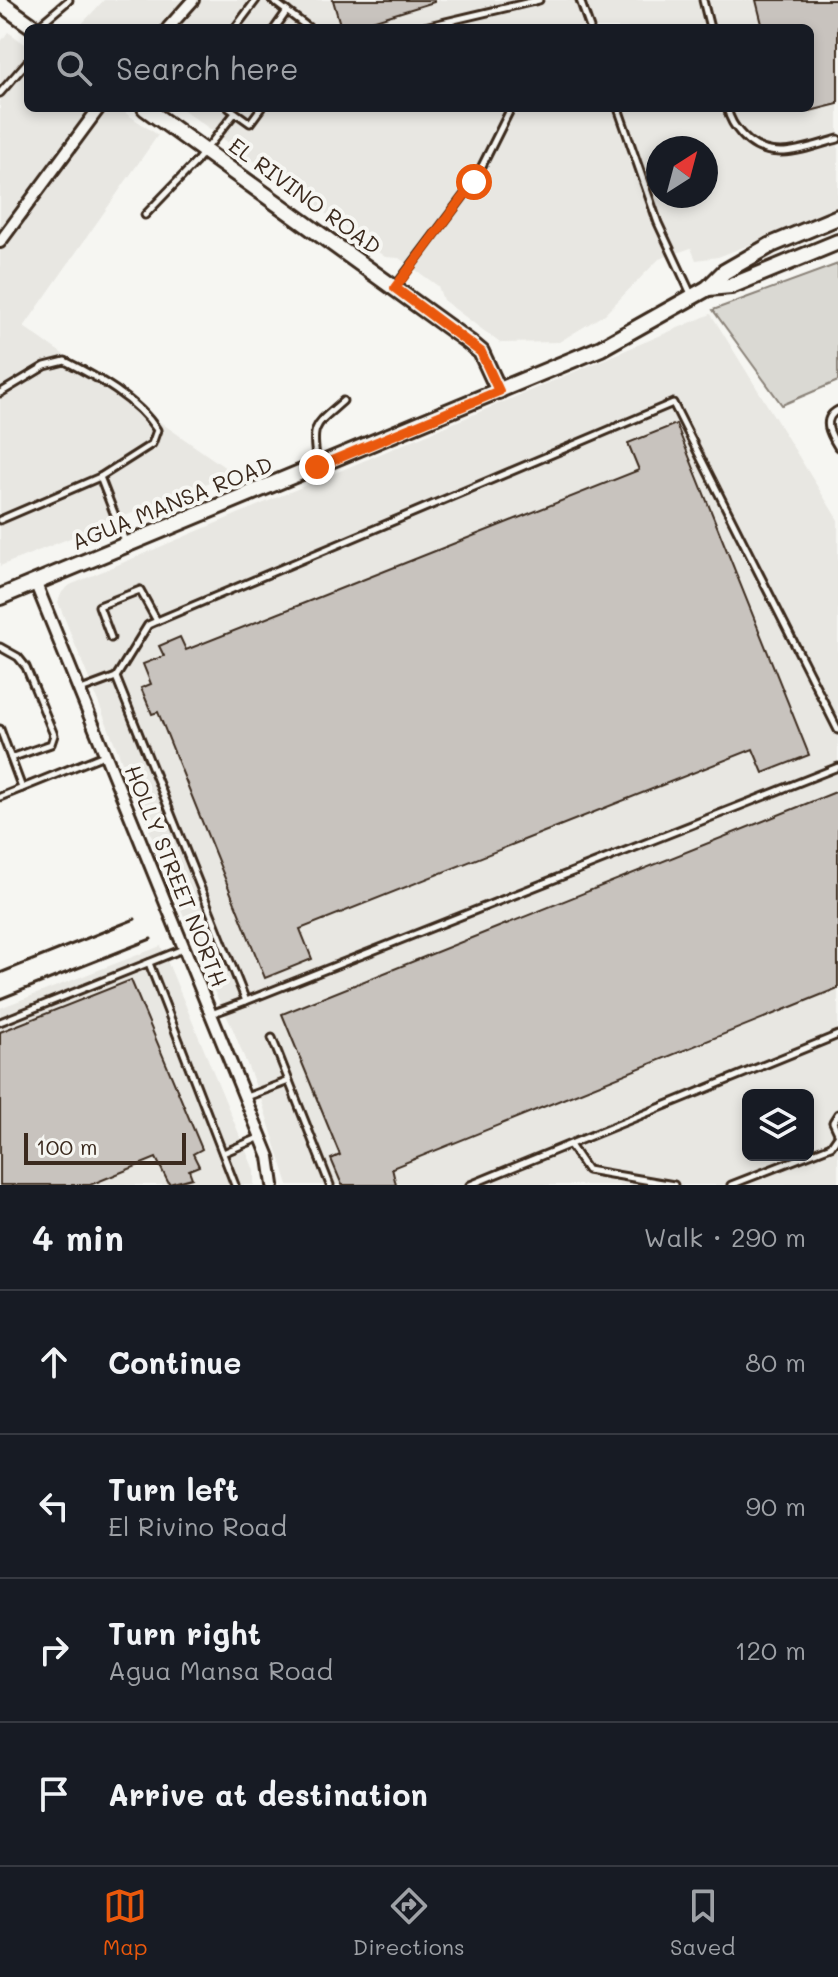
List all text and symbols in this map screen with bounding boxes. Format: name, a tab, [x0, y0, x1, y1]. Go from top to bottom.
search box	[24, 24, 814, 112]
icon: search	[52, 46, 96, 90]
text: Search here	[116, 48, 299, 88]
street label: EL RIVINO ROAD	[223, 131, 387, 261]
north arrow	[646, 136, 718, 208]
route start	[456, 164, 492, 200]
street label: AGUA MANSA ROAD	[67, 449, 276, 556]
route end	[299, 449, 335, 485]
street label: HOLLY STREET NORTH	[119, 761, 234, 991]
map controls	[742, 1089, 814, 1161]
button: layers	[742, 1089, 814, 1161]
scale bar	[24, 1129, 186, 1165]
text: 100 m	[36, 1132, 98, 1161]
text: 4 min	[32, 1215, 124, 1260]
text: Walk · 290 m	[644, 1220, 806, 1254]
icon: ahead	[32, 1340, 76, 1384]
text: Continue	[108, 1342, 241, 1382]
text: 80 m	[745, 1345, 806, 1379]
text: Turn left	[108, 1469, 239, 1509]
icon: left	[32, 1484, 76, 1528]
text: 90 m	[746, 1489, 806, 1523]
text: El Rivino Road	[108, 1509, 287, 1543]
text: Turn right	[108, 1613, 261, 1653]
icon: right	[32, 1628, 76, 1672]
text: 120 m	[735, 1633, 806, 1667]
text: Agua Mansa Road	[108, 1653, 333, 1687]
icon: arrive	[32, 1772, 76, 1816]
text: Arrive at destination	[108, 1774, 428, 1814]
tab: Map	[103, 1884, 148, 1961]
tab: Directions	[353, 1884, 465, 1961]
tab: Saved	[670, 1884, 735, 1961]

